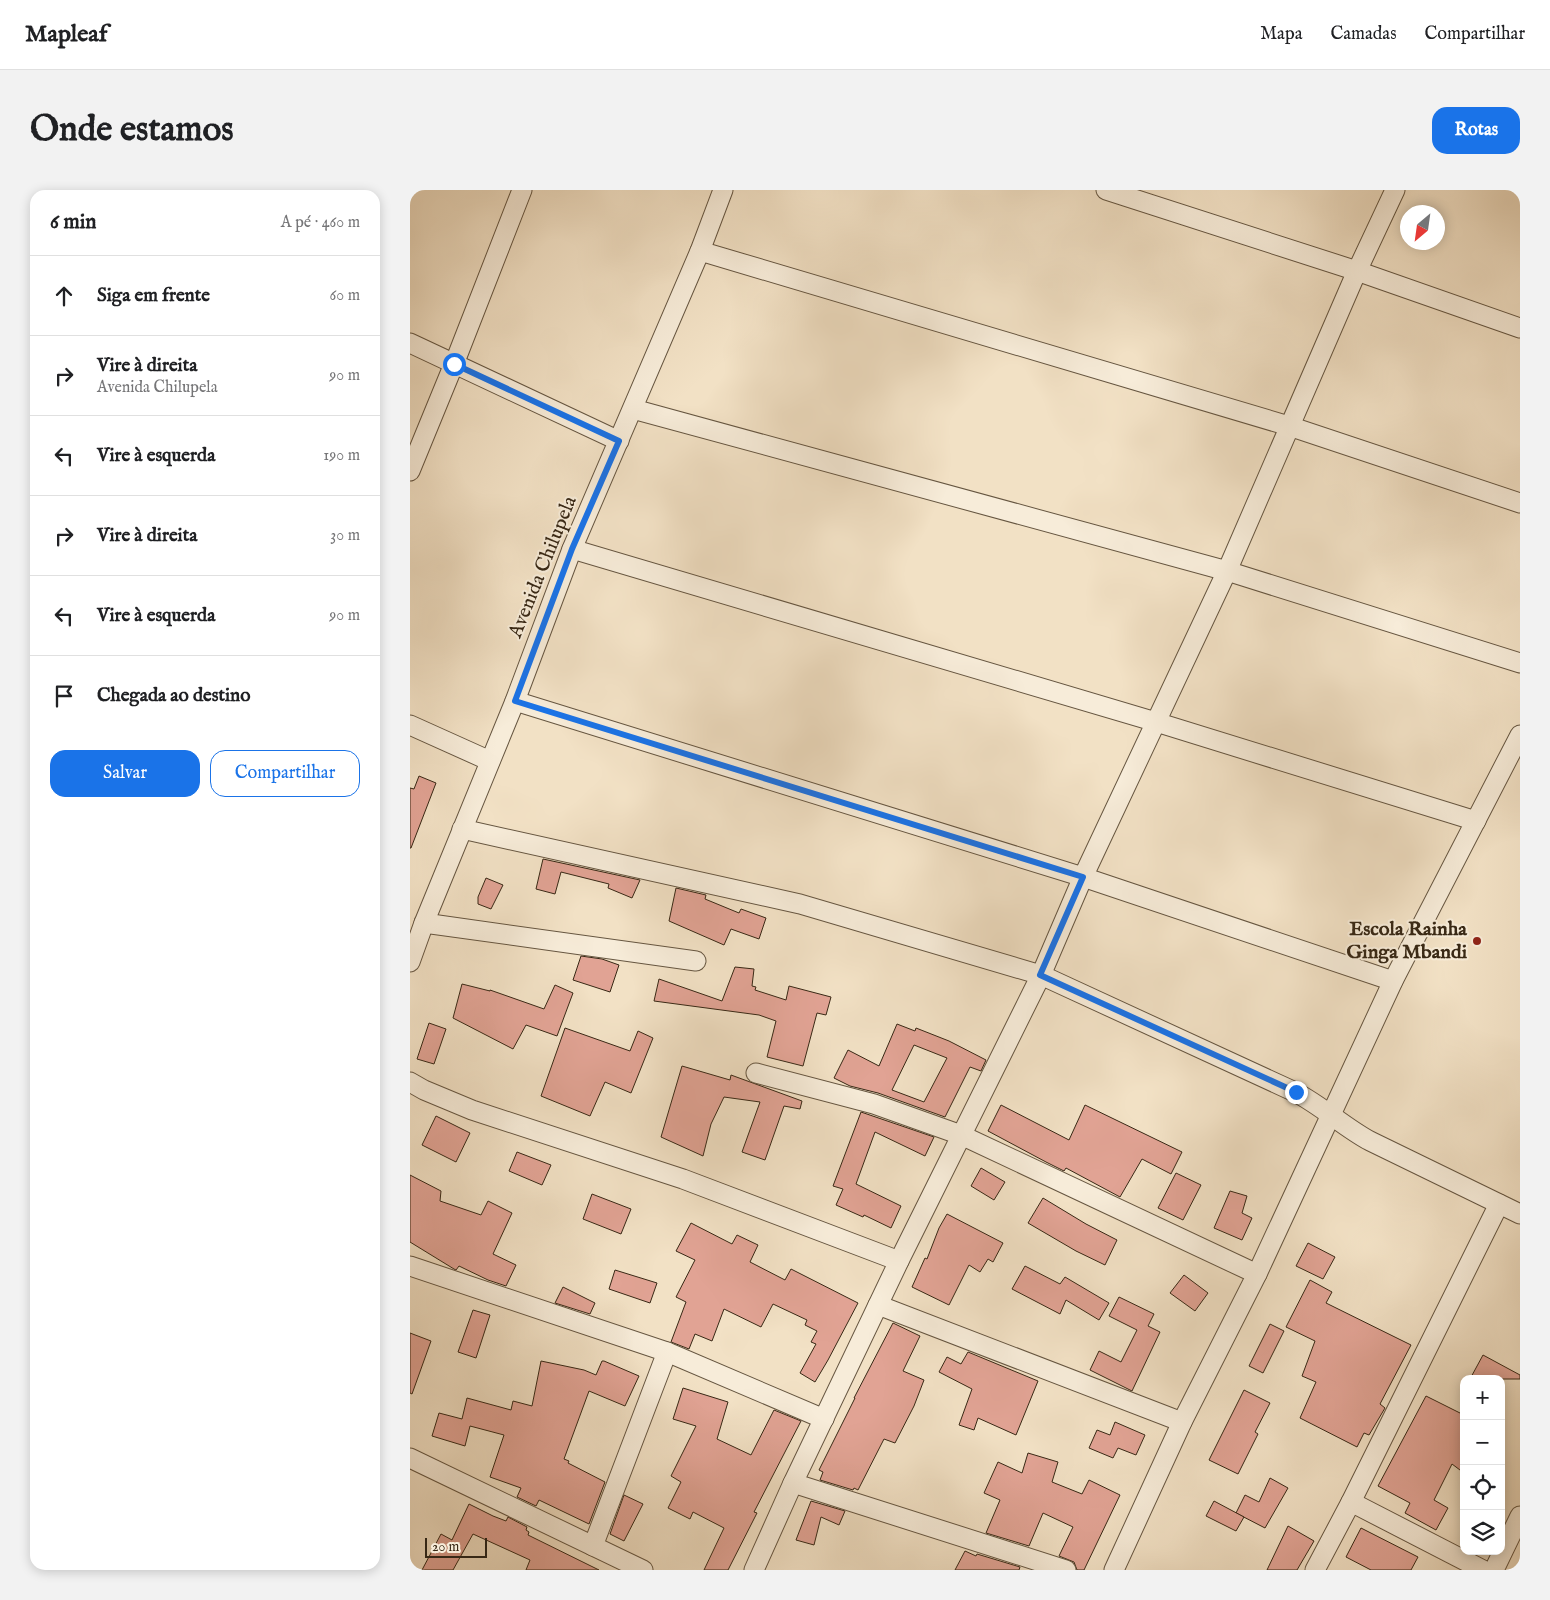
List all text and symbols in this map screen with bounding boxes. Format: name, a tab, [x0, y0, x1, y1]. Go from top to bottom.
text: Mapleaf	[25, 19, 107, 50]
text: Mapa	[1260, 23, 1302, 46]
text: Camadas	[1330, 23, 1396, 46]
text: Compartilhar	[1424, 23, 1525, 46]
button: Rotas	[1432, 107, 1520, 154]
text: Onde estamos	[30, 108, 234, 153]
north arrow	[1400, 205, 1445, 250]
text: 6 min	[50, 209, 96, 236]
text: A pé · 460 m	[281, 213, 360, 233]
icon: ahead	[50, 282, 78, 310]
text: Siga em frente	[97, 284, 210, 308]
text: 60 m	[330, 286, 360, 306]
route start	[443, 353, 466, 376]
text: Vire à direita	[97, 354, 197, 378]
icon: right	[50, 362, 78, 390]
text: 90 m	[329, 366, 360, 386]
text: Avenida Chilupela	[97, 378, 218, 398]
icon: left	[50, 442, 78, 470]
text: Vire à esquerda	[97, 444, 215, 468]
text: 190 m	[323, 446, 360, 466]
street label: Avenida Chilupela	[503, 492, 583, 643]
icon: right	[50, 522, 78, 550]
text: Vire à direita	[97, 524, 197, 548]
text: 30 m	[330, 526, 360, 546]
icon: left	[50, 602, 78, 630]
text: Vire à esquerda	[97, 604, 215, 628]
text: 90 m	[329, 606, 360, 626]
icon: arrive	[50, 682, 78, 710]
text: Chegada ao destino	[97, 684, 250, 708]
button: Salvar	[50, 750, 200, 797]
button: Compartilhar	[210, 750, 360, 797]
place label: Escola Rainha Ginga Mbandi	[1346, 917, 1468, 965]
marker: Escola Rainha Ginga Mbandi	[1471, 935, 1483, 947]
route end	[1285, 1081, 1308, 1104]
map controls	[1460, 1375, 1505, 1555]
button: +	[1460, 1375, 1505, 1420]
button: −	[1460, 1420, 1505, 1465]
button: locate	[1460, 1465, 1505, 1510]
button: layers	[1460, 1510, 1505, 1555]
scale bar	[425, 1535, 488, 1558]
text: 20 m	[432, 1538, 459, 1556]

